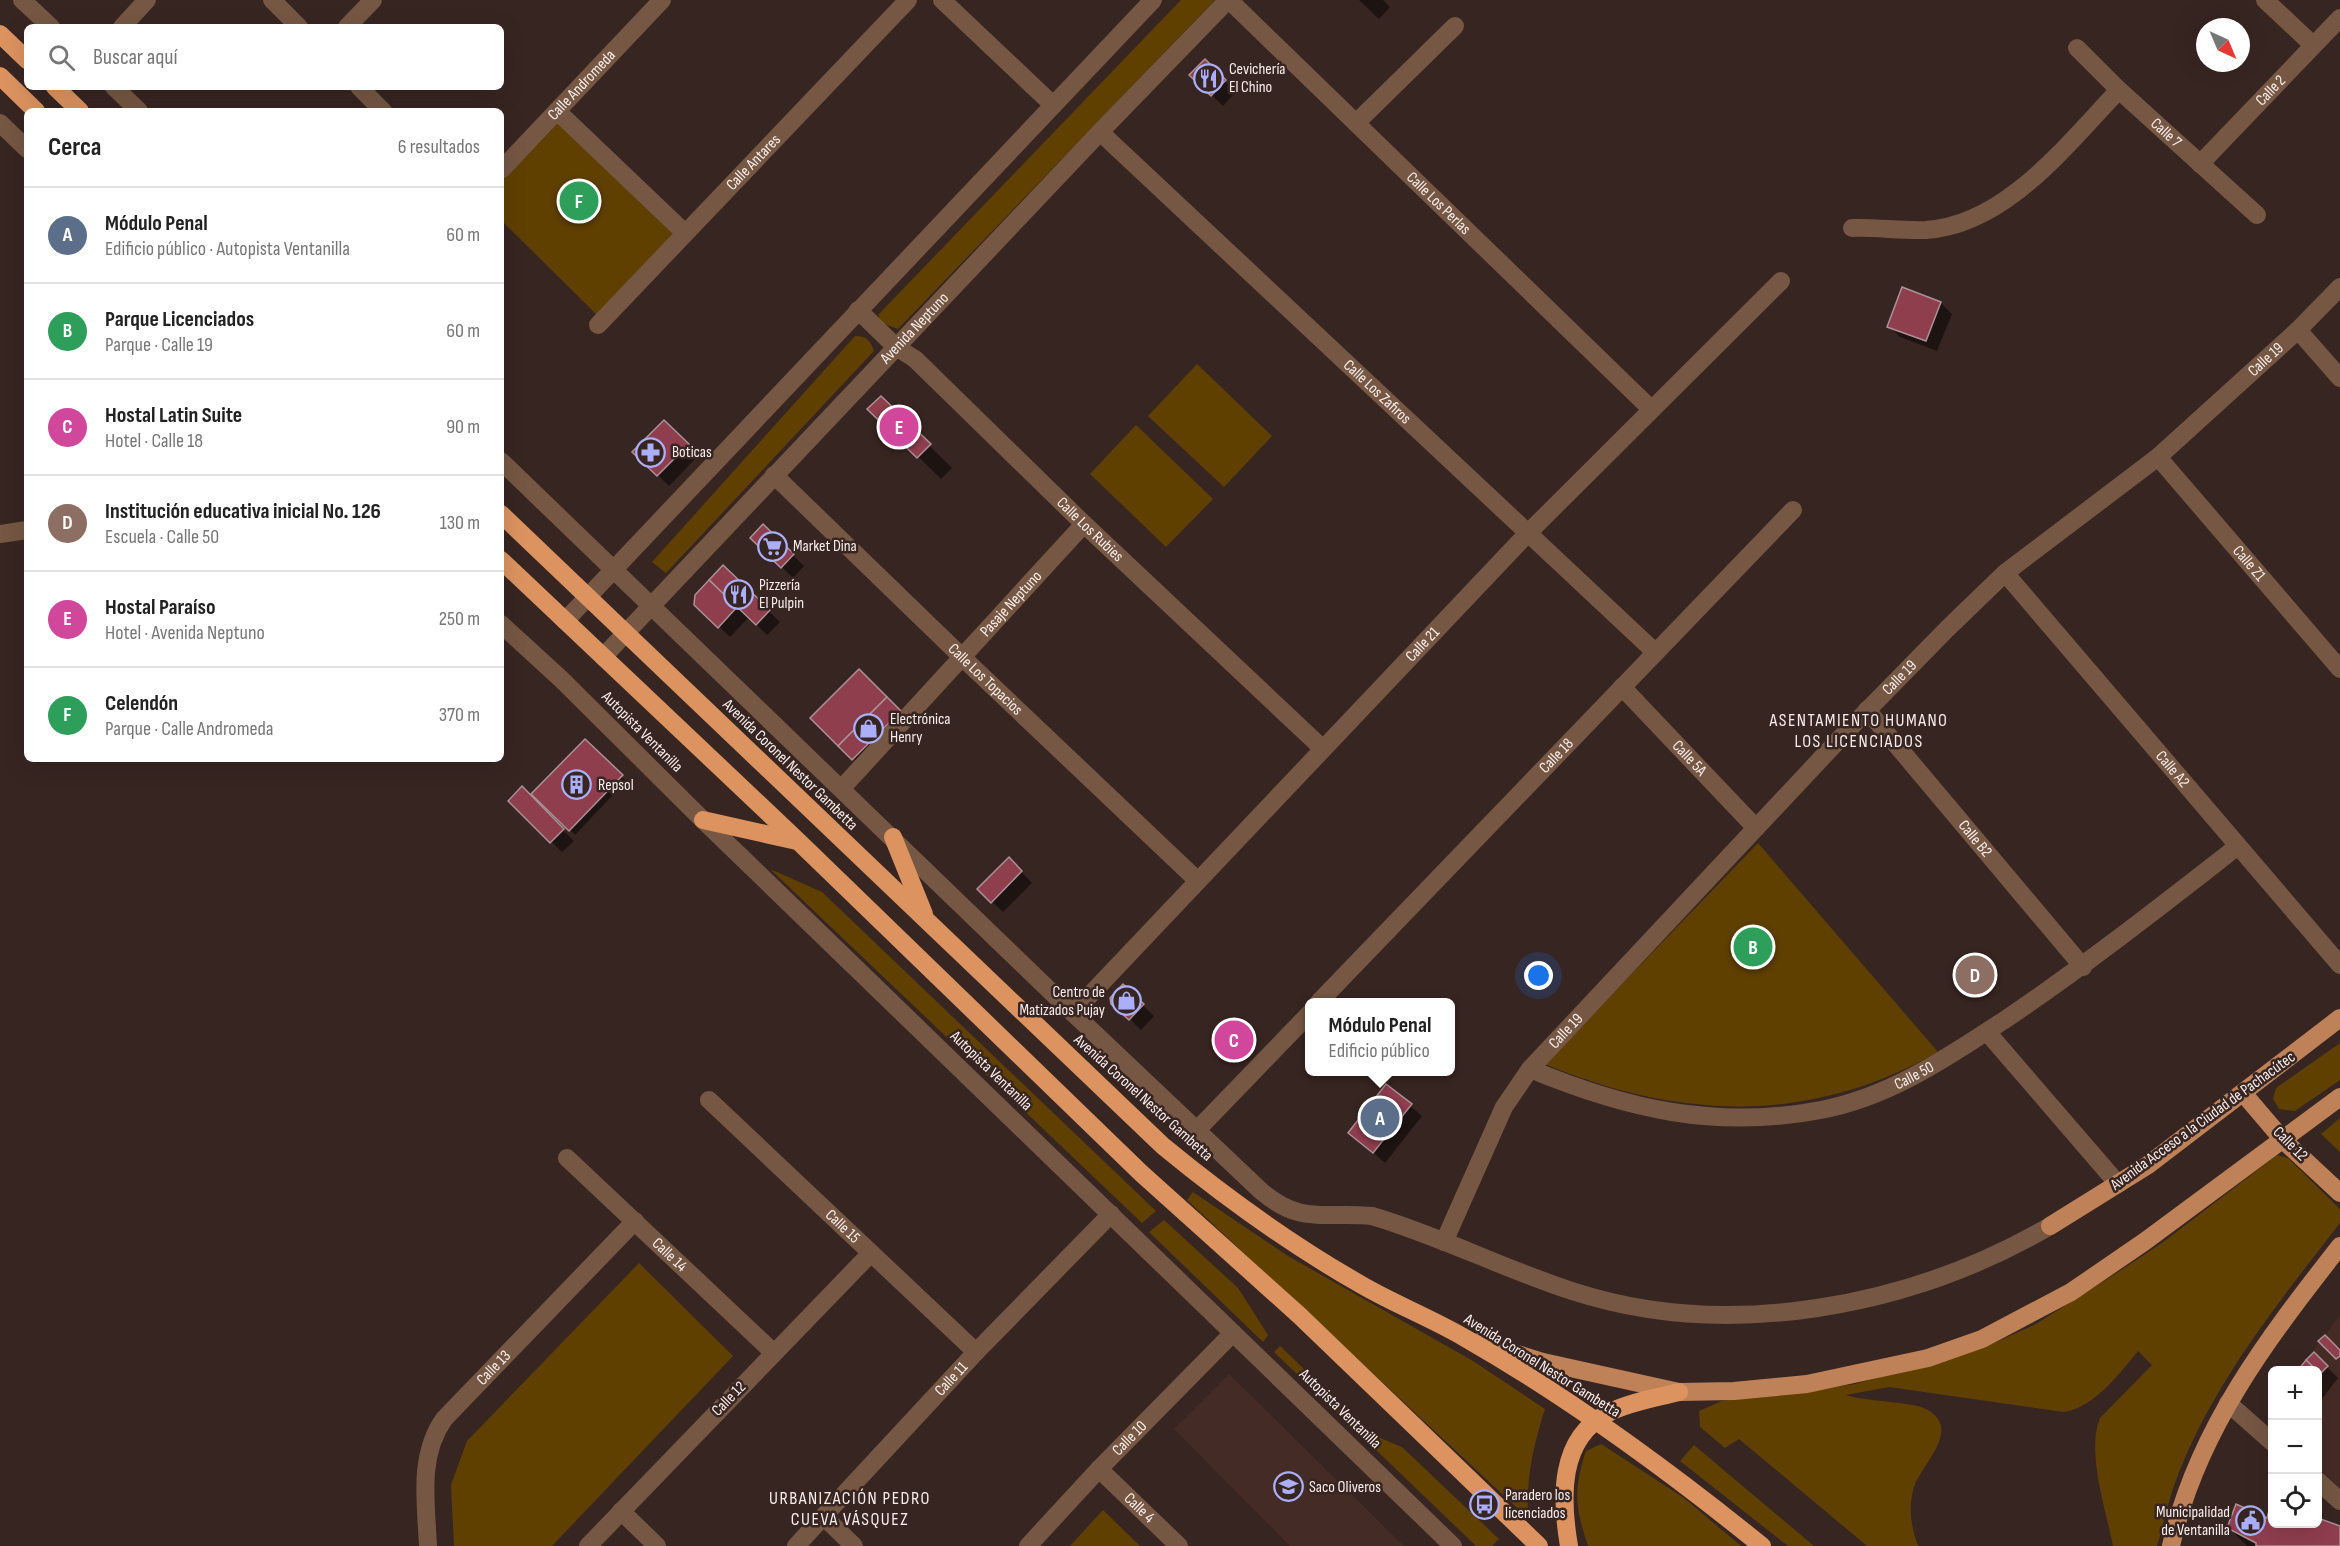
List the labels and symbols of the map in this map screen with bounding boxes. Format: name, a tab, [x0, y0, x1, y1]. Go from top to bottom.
north arrow	[2196, 18, 2250, 72]
street label: Calle Andromeda	[544, 46, 619, 124]
place label: Cevichería El Chino	[1229, 60, 1286, 97]
restaurant icon: Cevichería El Chino	[1192, 62, 1224, 94]
street label: Calle 2	[2252, 71, 2290, 110]
street label: Calle 7	[2147, 114, 2186, 152]
street label: Calle Antares	[722, 130, 785, 194]
street label: Calle Los Perlas	[1403, 168, 1475, 239]
pin: F	[560, 178, 598, 224]
street label: Avenida Neptuno	[876, 289, 953, 368]
street label: Calle 19	[2244, 338, 2287, 380]
street label: Calle Los Zafiros	[1340, 356, 1415, 428]
pin: E	[880, 404, 918, 450]
pharmacy icon: Boticas	[635, 436, 667, 468]
place label: Boticas	[672, 443, 712, 462]
street label: Calle Los Rubies	[1053, 493, 1128, 566]
supermarket icon: Market Dina	[756, 530, 788, 562]
place label: Market Dina	[793, 537, 857, 556]
street label: Calle Z1	[2229, 542, 2270, 585]
street label: Pasaje Neptuno	[976, 567, 1046, 641]
place label: Pizzería El Pulpin	[759, 576, 804, 613]
restaurant icon: Pizzería El Pulpin	[722, 578, 754, 610]
street label: Calle 21	[1402, 623, 1444, 666]
street label: Calle Los Topacios	[944, 639, 1027, 719]
street label: Calle 19	[1878, 656, 1921, 699]
street label: Autopista Ventanilla	[597, 687, 686, 776]
street label: Avenida Coronel Nestor Gambetta	[718, 695, 861, 835]
place label: Electrónica Henry	[890, 710, 950, 747]
district label: ASENTAMIENTO HUMANO LOS LICENCIADOS	[1769, 710, 1948, 752]
shop icon: Electrónica Henry	[853, 712, 885, 744]
street label: Calle 18	[1535, 734, 1577, 777]
street label: Calle 5A	[1668, 736, 1711, 780]
street label: Calle A2	[2152, 747, 2194, 791]
building icon: Repsol	[561, 769, 593, 801]
place label: Repsol	[598, 776, 634, 795]
street label: Calle B2	[1954, 816, 1996, 861]
pin: B	[1734, 924, 1772, 970]
pin: D	[1956, 952, 1994, 998]
your location	[1524, 961, 1553, 990]
place label: Centro de Matizados Pujay	[1019, 983, 1105, 1020]
shop icon: Centro de Matizados Pujay	[1110, 985, 1142, 1017]
street label: Calle 19	[1545, 1009, 1587, 1052]
pin: C	[1214, 1018, 1254, 1062]
street label: Autopista Ventanilla	[945, 1026, 1036, 1115]
street label: Avenida Coronel Nestor Gambetta	[1069, 1030, 1216, 1165]
street label: Avenida Acceso a la Ciudad de Pachacútec	[2106, 1048, 2299, 1195]
street label: Calle 50	[1891, 1057, 1937, 1094]
pin: A	[1360, 1096, 1400, 1140]
street label: Calle 12	[2269, 1123, 2311, 1165]
street label: Calle 15	[822, 1205, 864, 1247]
street label: Calle 14	[648, 1234, 691, 1276]
street label: Avenida Coronel Nestor Gambetta	[1460, 1310, 1624, 1422]
street label: Calle 13	[472, 1346, 515, 1389]
street label: Calle 11	[931, 1358, 972, 1400]
street label: Autopista Ventanilla	[1294, 1364, 1385, 1453]
street label: Calle 12	[708, 1378, 750, 1420]
street label: Calle 10	[1108, 1417, 1151, 1460]
school or university icon: Saco Oliveros	[1272, 1471, 1304, 1503]
place label: Saco Oliveros	[1309, 1478, 1381, 1497]
place label: Paradero los licenciados	[1505, 1486, 1570, 1523]
district label: URBANIZACIÓN PEDRO CUEVA VÁSQUEZ	[769, 1488, 931, 1530]
bus stop icon: Paradero los licenciados	[1468, 1488, 1500, 1520]
street label: Calle 4	[1120, 1489, 1159, 1527]
place label: Municipalidad de Ventanilla	[2156, 1503, 2230, 1540]
public building icon: Municipalidad de Ventanilla	[2235, 1505, 2267, 1537]

